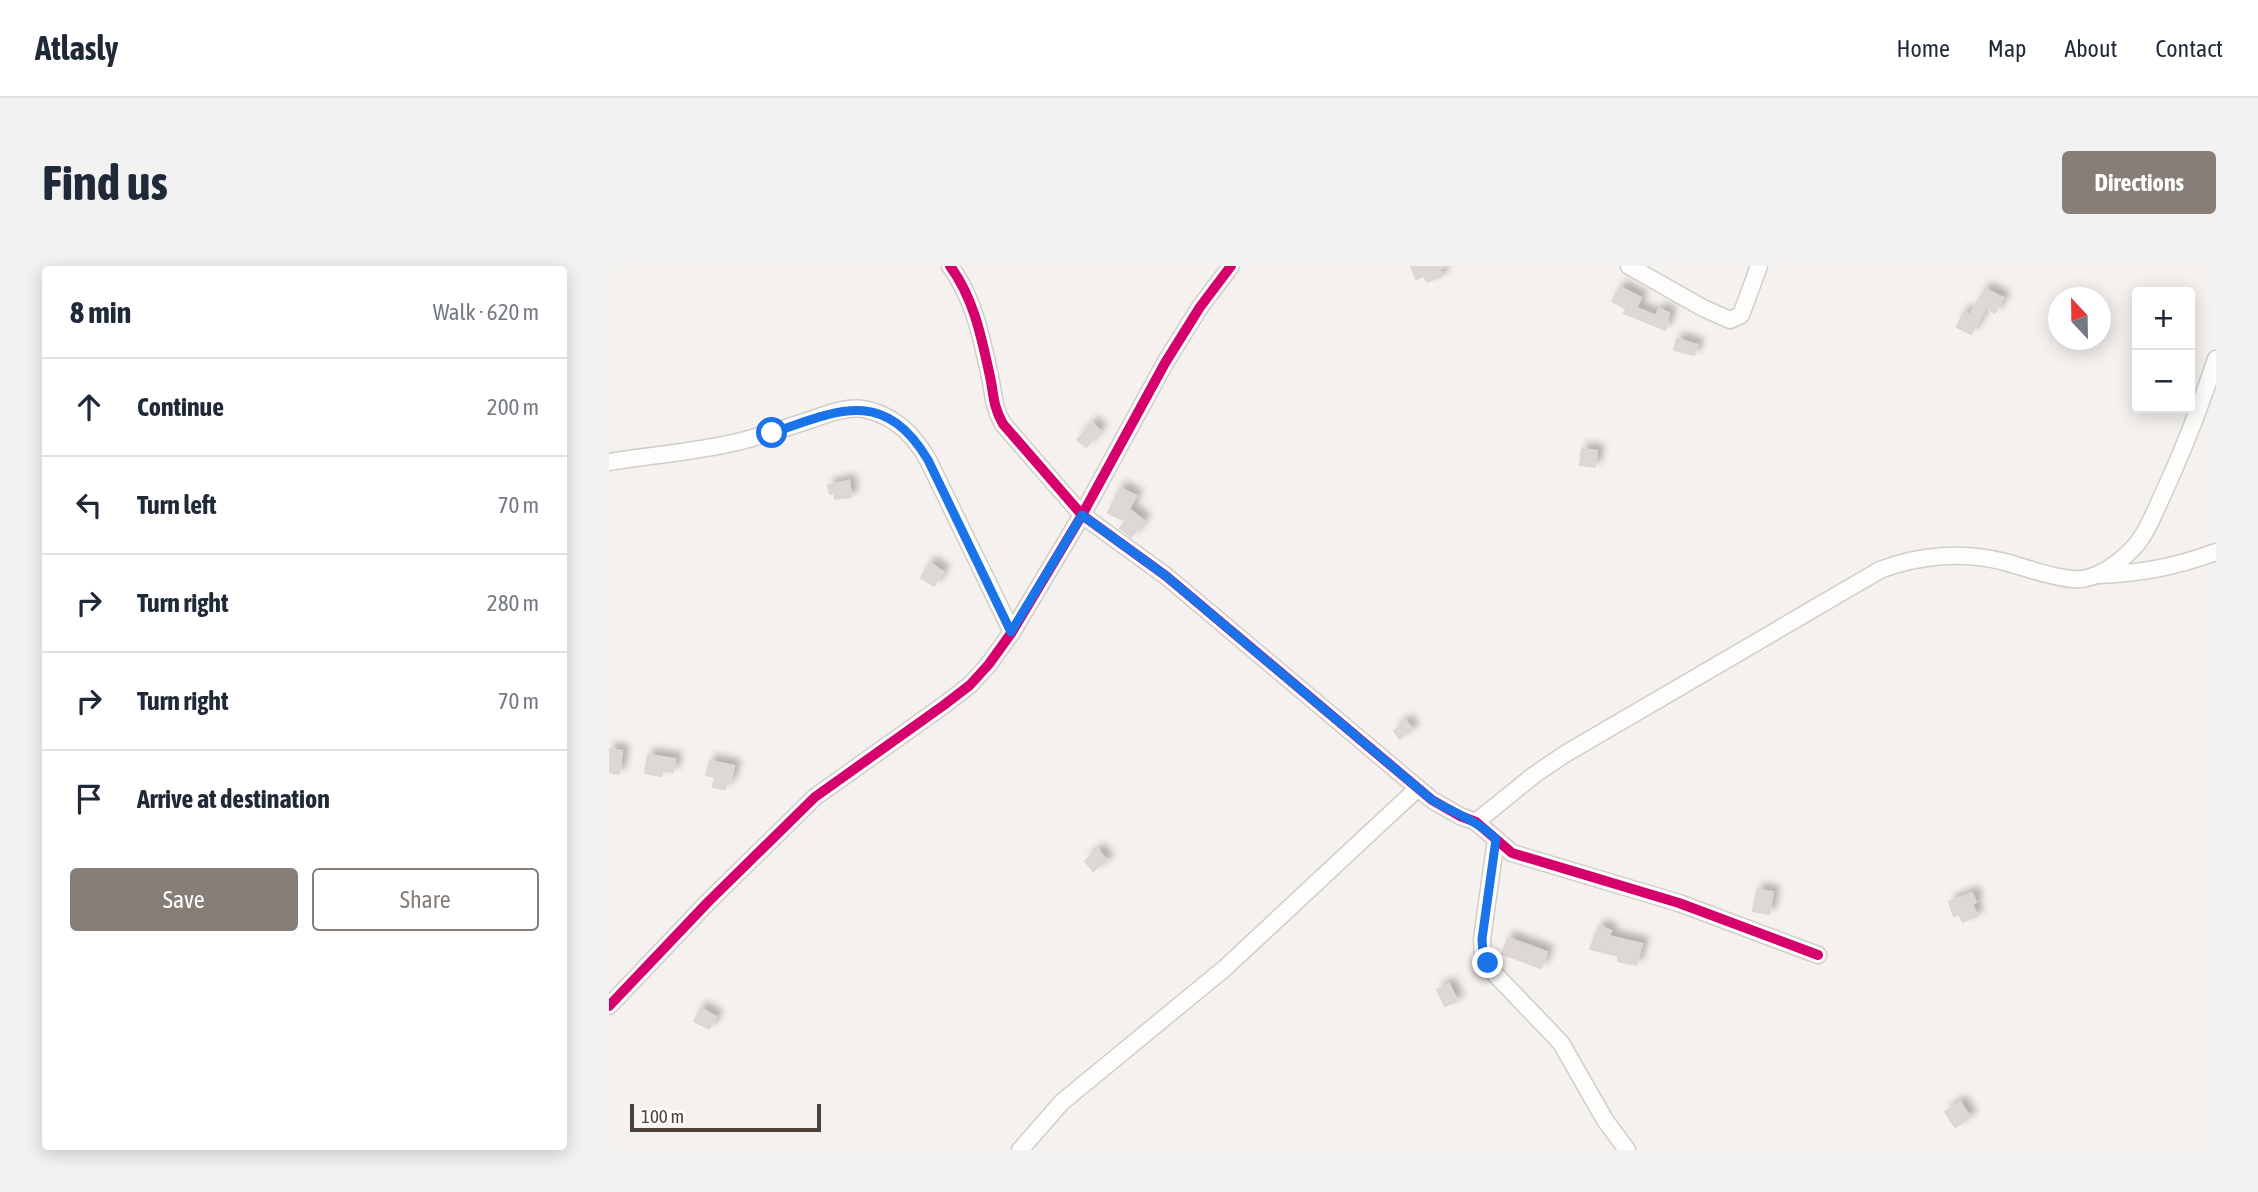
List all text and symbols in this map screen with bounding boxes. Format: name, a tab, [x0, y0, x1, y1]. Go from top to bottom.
text: Atlasly	[35, 29, 118, 67]
text: Home	[1896, 35, 1950, 62]
text: Map	[1988, 35, 2026, 62]
text: About	[2064, 35, 2117, 62]
text: Contact	[2155, 35, 2223, 62]
button: Directions	[2062, 151, 2216, 214]
text: Find us	[42, 154, 168, 210]
north arrow	[2048, 287, 2111, 350]
map controls	[2132, 287, 2195, 413]
button: +	[2132, 287, 2195, 350]
text: 8 min	[70, 295, 131, 329]
text: Walk · 620 m	[433, 299, 539, 325]
button: −	[2132, 350, 2195, 413]
icon: ahead	[70, 388, 108, 426]
text: Continue	[137, 392, 224, 422]
text: 200 m	[487, 394, 539, 420]
route start	[756, 417, 787, 448]
icon: left	[70, 486, 108, 524]
text: Turn left	[137, 490, 217, 520]
text: 70 m	[498, 492, 539, 518]
icon: right	[70, 584, 108, 622]
text: Turn right	[137, 588, 228, 618]
text: 280 m	[487, 590, 539, 616]
icon: right	[70, 682, 108, 720]
text: Turn right	[137, 686, 228, 716]
text: 70 m	[498, 688, 539, 714]
icon: arrive	[70, 780, 108, 818]
text: Arrive at destination	[137, 784, 330, 814]
button: Save	[70, 868, 298, 931]
button: Share	[312, 868, 539, 931]
route end	[1472, 947, 1503, 978]
scale bar	[630, 1101, 821, 1133]
text: 100 m	[641, 1105, 684, 1127]

